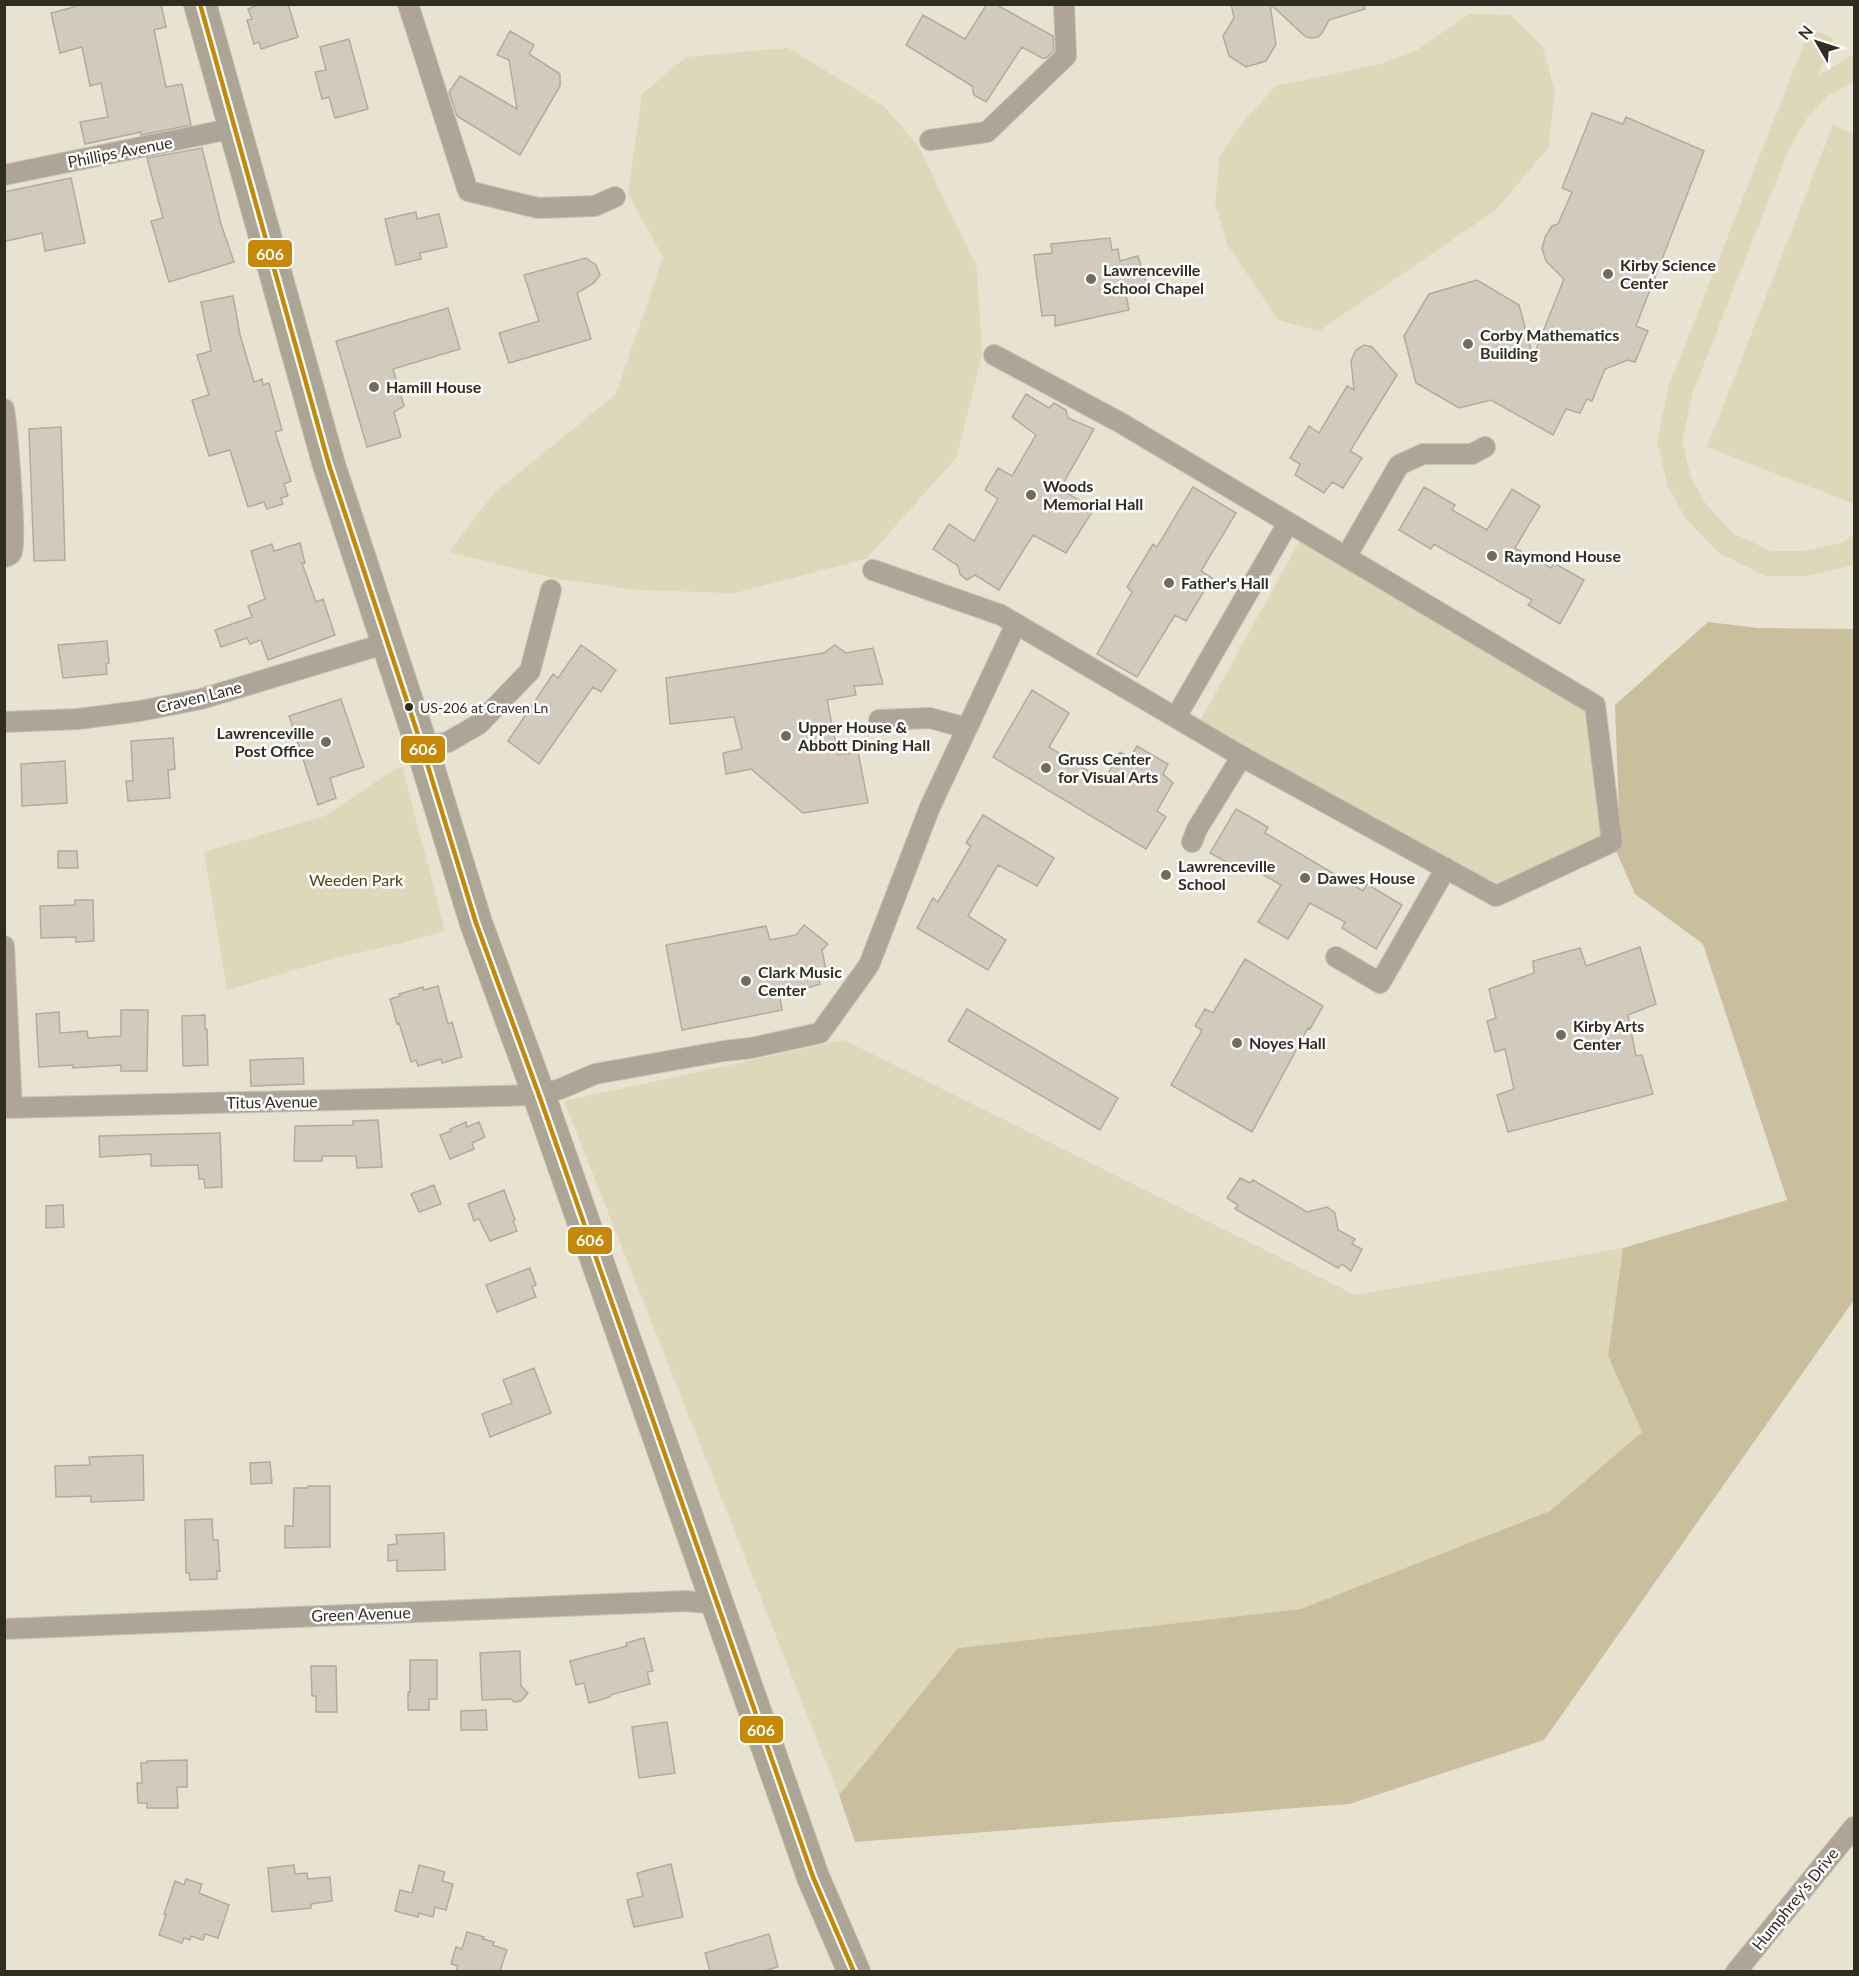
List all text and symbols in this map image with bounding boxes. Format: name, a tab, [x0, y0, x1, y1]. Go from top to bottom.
north arrow	[1787, 12, 1847, 72]
text: N	[1794, 21, 1816, 43]
street label: Phillips Avenue	[66, 132, 174, 171]
line badge: 606	[247, 239, 293, 268]
text: 606	[256, 244, 284, 263]
place label: Kirby Science Center	[1620, 255, 1716, 292]
place label: Lawrenceville School Chapel	[1103, 260, 1204, 297]
marker: Kirby Science Center	[1601, 267, 1615, 281]
marker: Lawrenceville School Chapel	[1084, 272, 1098, 286]
place label: Corby Mathematics Building	[1480, 325, 1619, 362]
marker: Corby Mathematics Building	[1461, 337, 1475, 351]
place label: Hamill House	[386, 377, 482, 396]
marker: Hamill House	[367, 380, 381, 394]
place label: Woods Memorial Hall	[1043, 476, 1143, 513]
marker: Woods Memorial Hall	[1024, 488, 1038, 502]
place label: Raymond House	[1504, 546, 1621, 565]
marker: Raymond House	[1485, 549, 1499, 563]
place label: Father's Hall	[1181, 573, 1269, 592]
marker: Father's Hall	[1162, 576, 1176, 590]
street label: Craven Lane	[154, 677, 243, 716]
place label: US-206 at Craven Ln	[420, 699, 548, 716]
marker: US-206 at Craven Ln	[403, 701, 415, 713]
place label: Upper House & Abbott Dining Hall	[797, 717, 930, 754]
place label: Lawrenceville Post Office	[217, 723, 314, 760]
marker: Upper House & Abbott Dining Hall	[779, 729, 793, 743]
marker: Lawrenceville Post Office	[319, 735, 333, 749]
line badge: 606	[400, 735, 446, 764]
text: 606	[409, 739, 437, 758]
place label: Gruss Center for Visual Arts	[1058, 749, 1158, 786]
marker: Gruss Center for Visual Arts	[1039, 761, 1053, 775]
place label: Lawrenceville School	[1178, 856, 1276, 893]
marker: Lawrenceville School	[1159, 868, 1173, 882]
place label: Dawes House	[1317, 868, 1416, 887]
park label: Weeden Park	[309, 870, 404, 889]
marker: Dawes House	[1298, 871, 1312, 885]
place label: Clark Music Center	[758, 962, 842, 999]
marker: Clark Music Center	[739, 974, 753, 988]
place label: Kirby Arts Center	[1573, 1016, 1644, 1053]
marker: Kirby Arts Center	[1554, 1028, 1568, 1042]
place label: Noyes Hall	[1249, 1033, 1326, 1052]
marker: Noyes Hall	[1230, 1036, 1244, 1050]
street label: Titus Avenue	[226, 1091, 318, 1112]
line badge: 606	[567, 1226, 613, 1255]
text: 606	[576, 1230, 604, 1249]
street label: Green Avenue	[311, 1602, 411, 1625]
line badge: 606	[739, 1715, 784, 1744]
text: 606	[747, 1720, 775, 1739]
street label: Humphrey's Drive	[1747, 1844, 1842, 1954]

